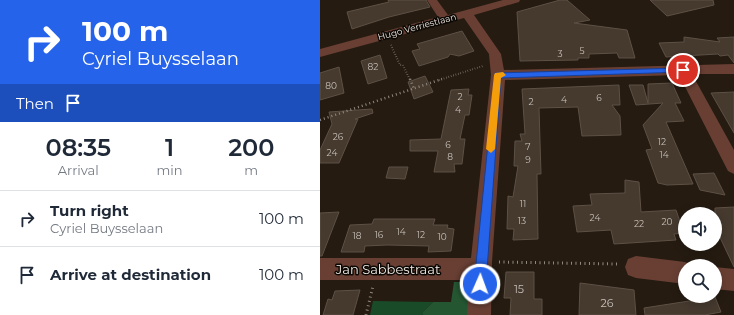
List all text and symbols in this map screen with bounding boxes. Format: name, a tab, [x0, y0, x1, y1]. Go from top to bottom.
street label: Hugo Verriestlaan	[376, 11, 457, 42]
text: 100 m	[82, 14, 168, 48]
icon: right	[16, 16, 68, 68]
house number: 5	[579, 45, 585, 56]
text: Cyriel Buysselaan	[82, 48, 239, 70]
house number: 3	[557, 48, 563, 59]
pin	[666, 53, 700, 87]
icon: arrive	[672, 59, 694, 81]
house number: 82	[368, 61, 378, 72]
house number: 80	[325, 80, 337, 91]
house number: 2	[457, 91, 463, 102]
icon: arrive	[62, 92, 84, 114]
house number: 6	[596, 92, 602, 103]
text: Then	[16, 94, 54, 113]
house number: 4	[561, 94, 567, 105]
house number: 2	[528, 96, 534, 107]
house number: 4	[455, 104, 461, 115]
house number: 26	[333, 131, 344, 142]
text: 08:35	[46, 133, 111, 162]
text: 1	[165, 133, 174, 162]
text: 200	[228, 133, 274, 162]
house number: 12	[658, 136, 666, 147]
house number: 6	[445, 139, 451, 150]
house number: 7	[525, 141, 531, 152]
house number: 24	[327, 147, 337, 158]
house number: 14	[659, 149, 669, 160]
house number: 8	[447, 151, 453, 162]
house number: 9	[525, 154, 531, 165]
text: Arrival	[58, 162, 99, 178]
text: min	[157, 162, 183, 178]
text: m	[244, 162, 258, 178]
house number: 11	[520, 198, 526, 209]
text: Turn right	[50, 201, 129, 220]
map controls	[678, 207, 722, 303]
button: sound	[678, 207, 722, 251]
icon: right	[16, 208, 38, 230]
text: 100 m	[259, 209, 304, 228]
house number: 24	[590, 212, 600, 223]
house number: 13	[518, 215, 526, 226]
house number: 20	[661, 216, 673, 227]
house number: 22	[634, 218, 644, 229]
text: Cyriel Buysselaan	[50, 220, 163, 236]
house number: 14	[396, 226, 406, 237]
house number: 16	[375, 229, 384, 240]
house number: 12	[417, 229, 425, 240]
house number: 18	[353, 230, 362, 241]
house number: 10	[437, 231, 447, 242]
button: search	[678, 259, 722, 303]
street label: Jan Sabbestraat	[335, 261, 440, 277]
position arrow	[459, 263, 501, 305]
icon: arrive	[16, 264, 38, 286]
text: Arrive at destination	[50, 265, 211, 284]
text: 100 m	[259, 265, 304, 284]
house number: 15	[514, 282, 524, 296]
house number: 26	[601, 296, 614, 310]

